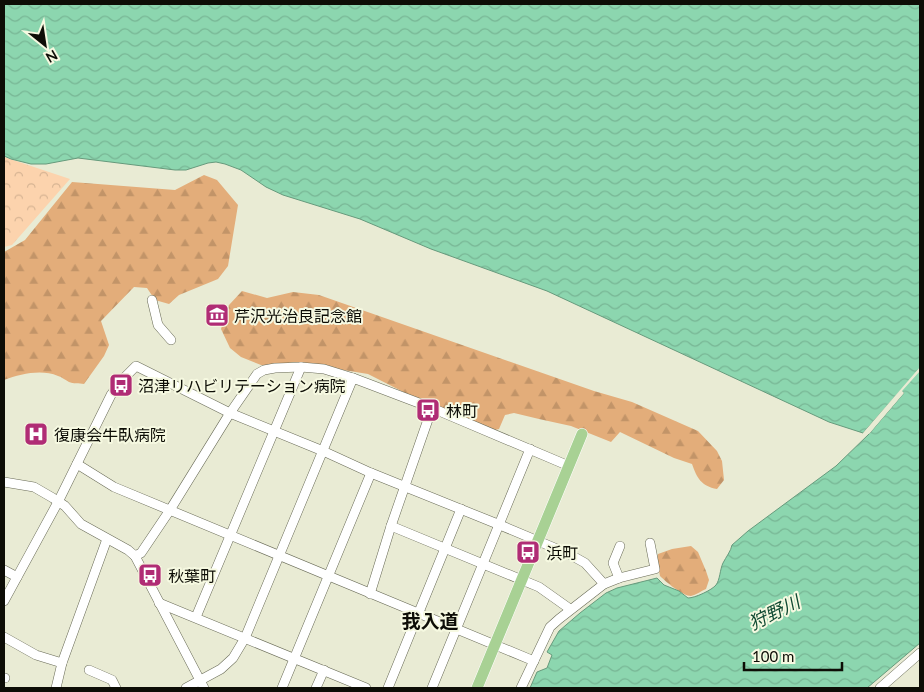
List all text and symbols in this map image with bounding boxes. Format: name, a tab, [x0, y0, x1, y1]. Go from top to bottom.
north arrow	[20, 20, 70, 70]
text: N	[43, 47, 61, 67]
museum icon: 芹沢光治良記念館	[204, 302, 230, 328]
place label: 芹沢光治良記念館	[234, 306, 362, 325]
bus stop icon: 沼津リハビリテーション病院	[108, 372, 134, 398]
place label: 沼津リハビリテーション病院	[138, 376, 346, 395]
bus stop icon: 林町	[415, 397, 441, 423]
place label: 林町	[446, 401, 478, 420]
hospital icon: 復康会牛臥病院	[23, 421, 49, 447]
place label: 復康会牛臥病院	[54, 425, 166, 444]
bus stop icon: 浜町	[515, 539, 541, 565]
place label: 浜町	[546, 543, 578, 562]
bus stop icon: 秋葉町	[137, 562, 163, 588]
place label: 秋葉町	[168, 566, 216, 585]
water label: 狩野川	[745, 589, 805, 634]
district label: 我入道	[401, 609, 459, 632]
scale bar	[744, 640, 842, 672]
text: 100 m	[752, 647, 794, 665]

